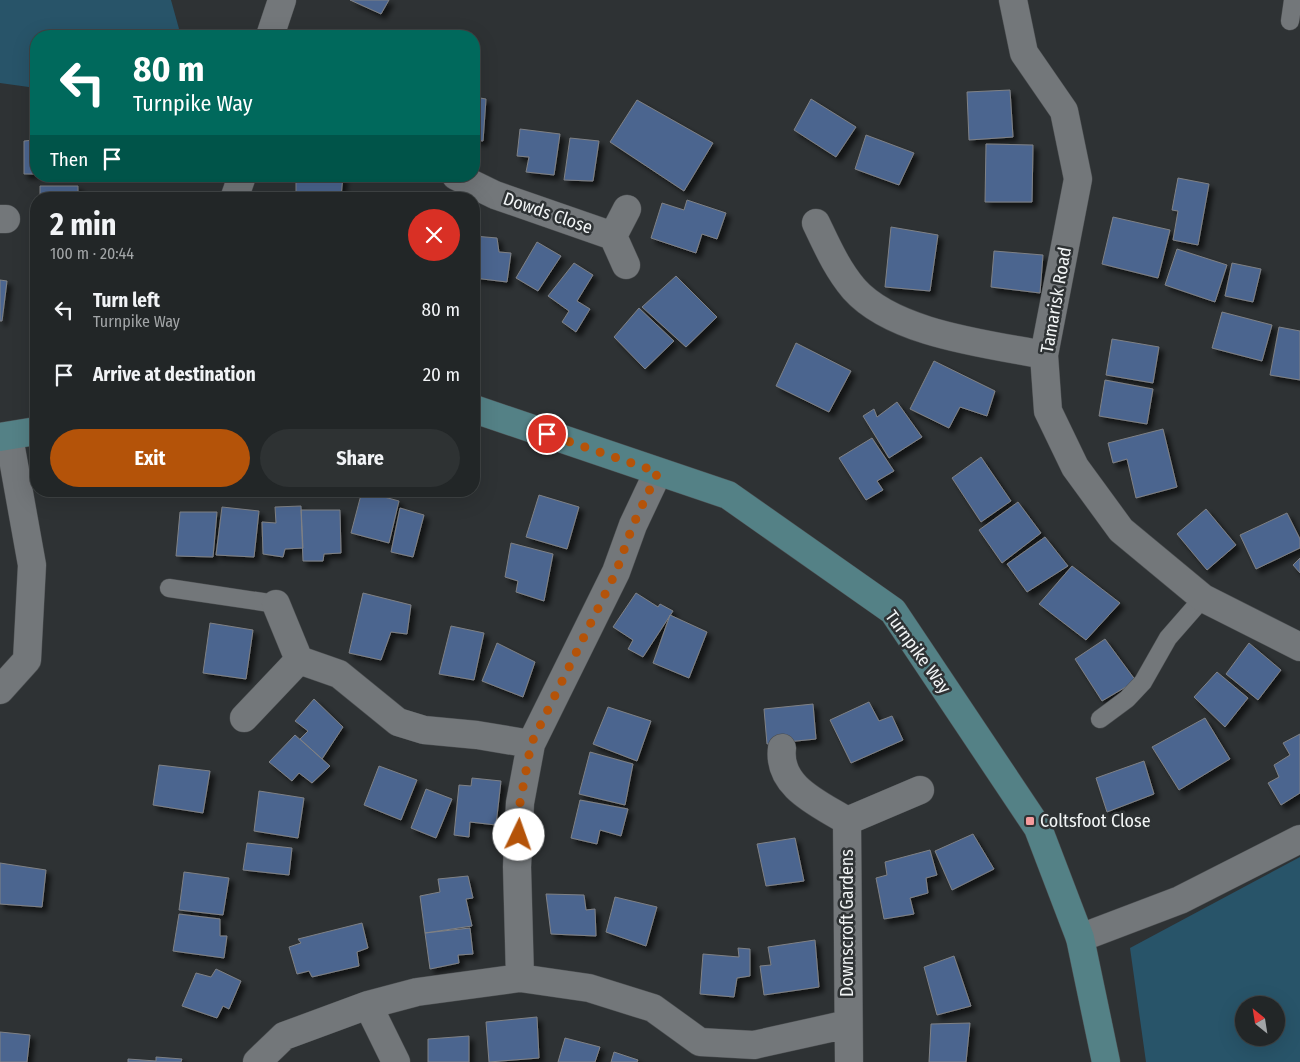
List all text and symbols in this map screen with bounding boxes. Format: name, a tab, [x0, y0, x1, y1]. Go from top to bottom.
text: 80 m	[133, 48, 205, 90]
icon: left	[50, 50, 115, 115]
text: Turnpike Way	[133, 90, 253, 117]
icon: arrive	[98, 145, 126, 173]
text: Then	[50, 148, 88, 171]
street label: Dowds Close	[500, 187, 596, 239]
text: 2 min	[50, 207, 117, 243]
button: close	[408, 209, 460, 261]
text: 100 m · 20:44	[50, 244, 134, 263]
street label: Tamarisk Road	[1036, 245, 1076, 355]
text: Turn left	[93, 289, 160, 312]
icon: left	[50, 296, 78, 324]
text: 80 m	[422, 298, 460, 321]
text: Turnpike Way	[93, 312, 180, 331]
icon: arrive	[50, 361, 78, 389]
text: Arrive at destination	[93, 363, 256, 386]
text: 20 m	[423, 363, 460, 386]
pin	[526, 413, 568, 455]
icon: arrive	[533, 420, 561, 448]
button: Exit	[50, 429, 250, 487]
button: Share	[260, 429, 460, 487]
street label: Turnpike Way	[880, 606, 956, 698]
position arrow	[492, 808, 544, 860]
place label: Coltsfoot Close	[1040, 810, 1151, 832]
marker: Coltsfoot Close	[1024, 815, 1036, 827]
street label: Downscroft Gardens	[836, 849, 858, 997]
north arrow	[1235, 996, 1285, 1046]
map controls	[1235, 996, 1285, 1046]

